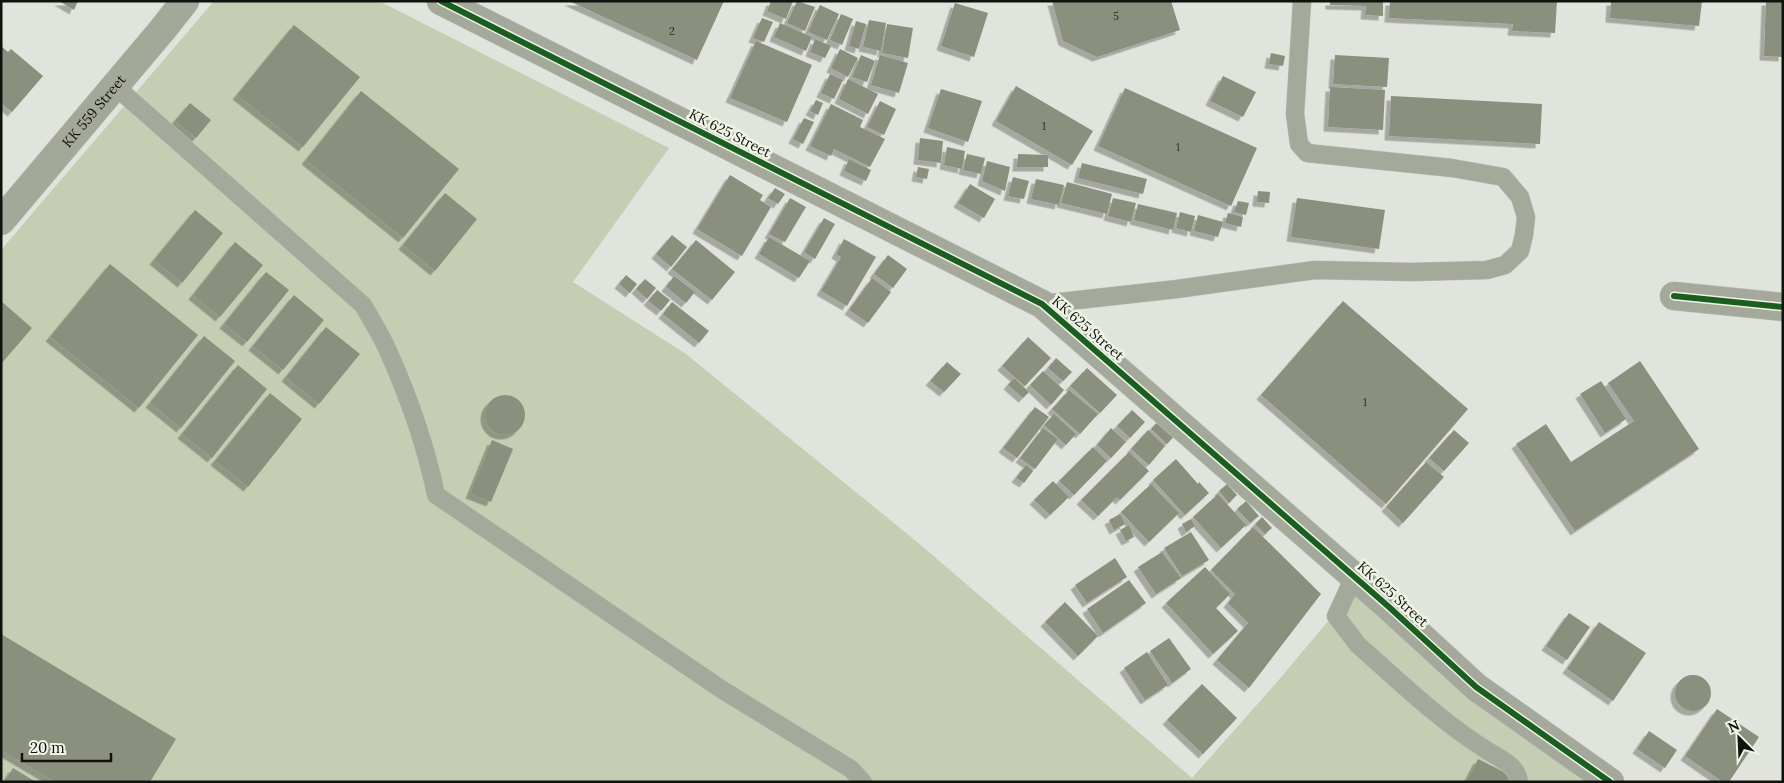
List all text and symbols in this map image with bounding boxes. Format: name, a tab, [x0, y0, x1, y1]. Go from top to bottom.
house number: 5	[1113, 9, 1119, 23]
house number: 2	[669, 24, 675, 38]
street label: KK 559 Street	[58, 70, 130, 151]
street label: KK 625 Street	[686, 105, 774, 162]
house number: 1	[1042, 119, 1046, 133]
house number: 1	[1176, 140, 1180, 154]
street label: KK 625 Street	[1048, 292, 1128, 365]
house number: 1	[1363, 395, 1367, 409]
street label: KK 625 Street	[1354, 557, 1433, 631]
north arrow	[1714, 713, 1764, 763]
text: N	[1725, 716, 1742, 737]
scale bar	[22, 730, 111, 762]
text: 20 m	[30, 738, 65, 757]

